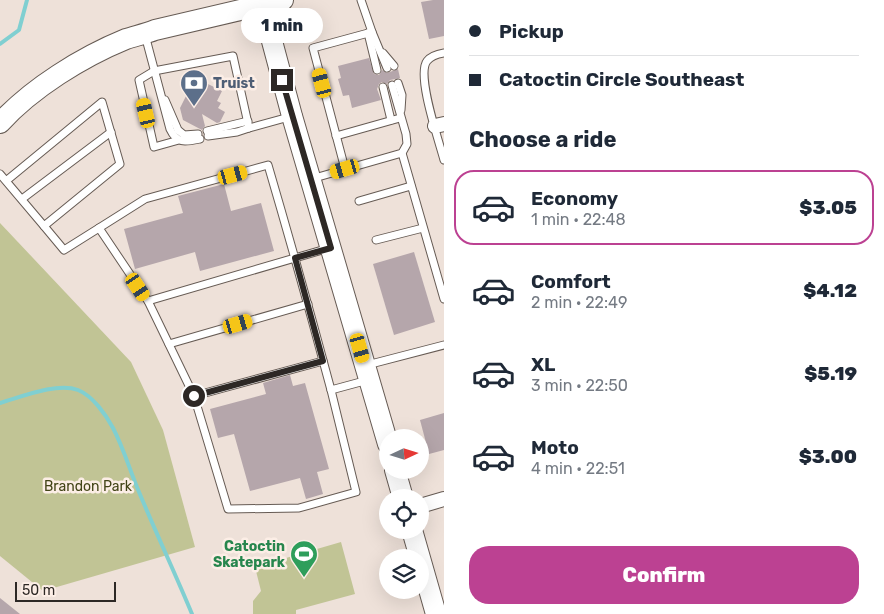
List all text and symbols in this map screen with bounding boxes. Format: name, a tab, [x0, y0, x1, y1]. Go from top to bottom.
callout: 1 min	[241, 8, 323, 42]
text: 1 min	[261, 16, 303, 35]
text: Pickup	[499, 20, 564, 43]
car	[310, 67, 333, 99]
bank icon: Truist	[179, 68, 209, 107]
text: Catoctin Circle Southeast	[499, 68, 744, 91]
route end	[271, 69, 293, 91]
place label: Truist	[213, 75, 255, 92]
car	[135, 97, 156, 129]
text: Choose a ride	[469, 126, 616, 153]
car	[328, 158, 361, 180]
car	[216, 164, 249, 186]
icon: car	[471, 185, 516, 230]
text: Economy	[531, 187, 618, 210]
text: $3.05	[799, 196, 857, 219]
text: 1 min · 22:48	[531, 210, 626, 229]
icon: car	[471, 268, 516, 313]
car	[123, 270, 152, 304]
text: Comfort	[531, 270, 611, 293]
text: $4.12	[803, 279, 857, 302]
text: 2 min · 22:49	[531, 293, 627, 312]
car	[221, 313, 254, 335]
car	[348, 332, 371, 364]
icon: car	[471, 351, 516, 396]
text: XL	[531, 353, 555, 376]
text: $5.19	[804, 362, 857, 385]
text: 3 min · 22:50	[531, 376, 628, 395]
route start	[183, 385, 205, 407]
north arrow	[379, 429, 429, 479]
map controls	[379, 429, 429, 599]
icon: car	[471, 434, 516, 479]
text: Moto	[531, 436, 579, 459]
text: $3.00	[799, 445, 857, 468]
text: 4 min · 22:51	[531, 459, 625, 478]
park label: Brandon Park	[44, 478, 133, 495]
button: locate	[379, 489, 429, 539]
place label: Catoctin Skatepark	[213, 538, 286, 571]
sports icon: Catoctin Skatepark	[289, 539, 319, 578]
button: Confirm	[469, 546, 859, 604]
button: layers	[379, 549, 429, 599]
scale bar	[15, 579, 116, 602]
text: 50 m	[22, 582, 55, 599]

